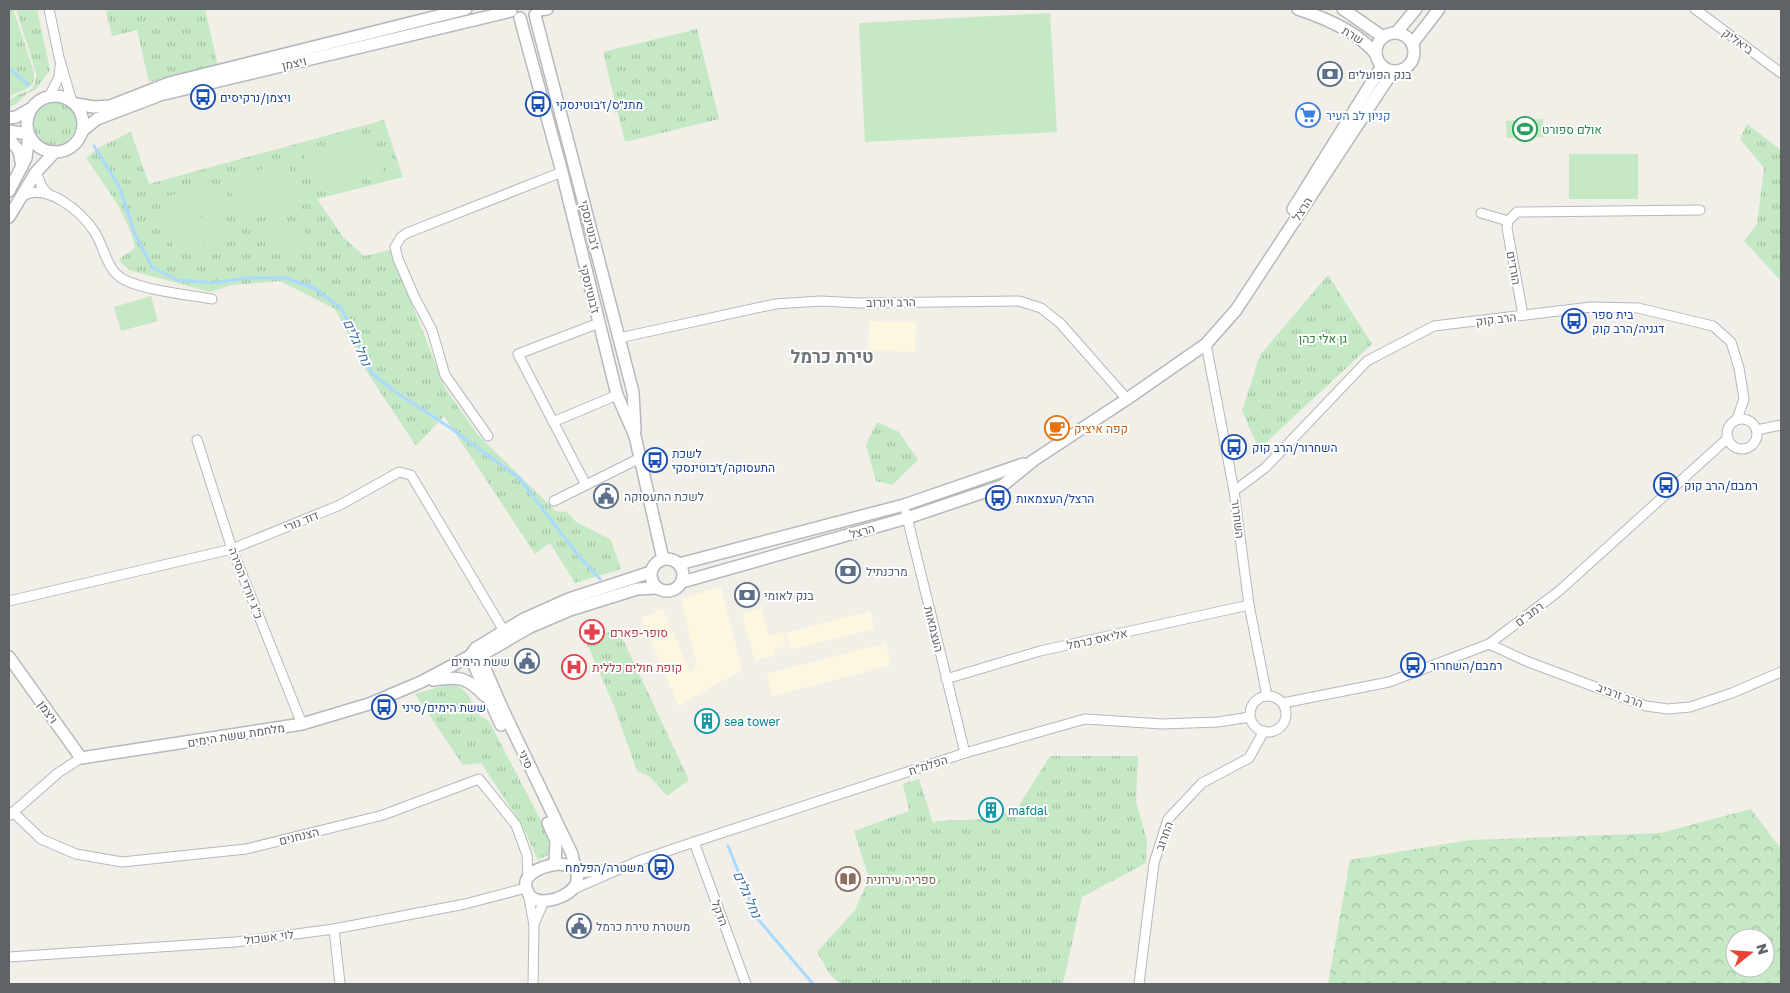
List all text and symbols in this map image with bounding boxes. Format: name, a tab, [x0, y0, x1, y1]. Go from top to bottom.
street label: שרת	[1339, 23, 1367, 47]
street label: ביאליק	[1719, 25, 1757, 58]
street label: ויצמן	[280, 53, 308, 73]
bank icon: בנק הפועלים	[1317, 61, 1343, 87]
place label: בנק הפועלים	[1348, 67, 1412, 82]
bus stop icon: ויצמן/נרקיסים	[190, 84, 216, 110]
place label: ויצמן/נרקיסים	[220, 90, 291, 105]
bus stop icon: מתנ״ס/ז׳בוטינסקי	[525, 91, 551, 117]
place label: מתנ״ס/ז׳בוטינסקי	[556, 97, 643, 112]
supermarket icon: קניון לב העיר	[1295, 102, 1321, 128]
place label: קניון לב העיר	[1326, 108, 1390, 123]
sports icon: אולם ספורט	[1512, 116, 1538, 142]
place label: אולם ספורט	[1542, 122, 1602, 137]
street label: הרצל	[1289, 194, 1315, 224]
street label: ז'בוטינסקי	[577, 199, 603, 251]
street label: הורדים	[1504, 250, 1524, 286]
street label: ז׳בוטינסקי	[577, 263, 603, 315]
street label: הרב וינרוב	[866, 294, 916, 310]
place label: בית ספר דגניה/הרב קוק	[1592, 307, 1664, 336]
bus stop icon: בית ספר דגניה/הרב קוק	[1561, 308, 1587, 334]
street label: הרב קוק	[1475, 309, 1517, 329]
water label: נחל גלים	[340, 316, 376, 369]
park label: גן אלי כהן	[1299, 331, 1348, 346]
district label: טירת כרמל	[790, 345, 874, 367]
cafe icon: קפה איציק	[1044, 415, 1070, 441]
place label: קפה איציק	[1074, 421, 1128, 436]
bus stop icon: השחרור/הרב קוק	[1221, 434, 1247, 460]
place label: השחרור/הרב קוק	[1252, 440, 1338, 455]
place label: לשכת התעסוקה/ז׳בוטינסקי	[672, 446, 775, 475]
bus stop icon: לשכת התעסוקה/ז׳בוטינסקי	[642, 447, 668, 473]
bus stop icon: רמבם/הרב קוק	[1653, 472, 1679, 498]
place label: רמבם/הרב קוק	[1684, 478, 1758, 493]
public building icon: לשכת התעסוקה	[593, 483, 619, 509]
bus stop icon: הרצל/העצמאות	[985, 485, 1011, 511]
place label: לשכת התעסוקה	[624, 489, 704, 504]
place label: הרצל/העצמאות	[1016, 491, 1094, 506]
street label: השחרור	[1228, 499, 1248, 539]
street label: דוד נורי	[281, 507, 321, 535]
street label: הרצל	[848, 520, 876, 542]
street label: כ"ג יורדי הסירה	[225, 545, 267, 621]
bank icon: מרכנתיל	[835, 558, 861, 584]
place label: מרכנתיל	[866, 564, 908, 579]
bank icon: בנק לאומי	[734, 582, 760, 608]
place label: בנק לאומי	[764, 588, 814, 603]
street label: רמב"ם	[1512, 598, 1546, 630]
street label: העצמאות	[921, 604, 947, 654]
pharmacy icon: סופר-פארם	[579, 619, 605, 645]
place label: סופר-פארם	[610, 625, 668, 640]
street label: אליאס כרמל	[1065, 625, 1129, 653]
public building icon: ששת הימים	[514, 648, 540, 674]
bus stop icon: רמבם/השחרור	[1400, 652, 1426, 678]
place label: ששת הימים	[451, 654, 510, 669]
hospital icon: קופת חולים כללית	[561, 654, 587, 680]
place label: רמבם/השחרור	[1430, 658, 1502, 673]
place label: קופת חולים כללית	[592, 660, 682, 675]
street label: הרב זרביב	[1595, 679, 1645, 711]
bus stop icon: ששת הימים/סיני	[371, 694, 397, 720]
street label: ויצמן	[35, 698, 61, 726]
place label: ששת הימים/סיני	[402, 700, 486, 715]
building icon: sea tower	[694, 708, 720, 734]
place label: sea tower	[724, 714, 781, 729]
street label: מלחמת ששת הימים	[186, 720, 286, 750]
street label: סיני	[515, 747, 537, 771]
street label: הפלמ"ח	[907, 752, 949, 778]
building icon: mafdal	[978, 797, 1004, 823]
place label: mafdal	[1008, 803, 1048, 818]
street label: החרוב	[1152, 819, 1176, 853]
street label: הצנחנים	[277, 824, 321, 848]
bus stop icon: משטרה/הפלמח	[648, 854, 674, 880]
place label: משטרה/הפלמח	[565, 860, 644, 875]
library icon: ספריה עירונית	[835, 866, 861, 892]
water label: נחל גלים	[730, 868, 766, 921]
place label: ספריה עירונית	[866, 872, 936, 887]
street label: הדקל	[708, 898, 732, 928]
public building icon: משטרת טירת כרמל	[566, 913, 592, 939]
place label: משטרת טירת כרמל	[596, 919, 690, 934]
street label: לוי אשכול	[243, 927, 295, 947]
north arrow	[1725, 928, 1775, 978]
text: N	[1753, 941, 1773, 957]

